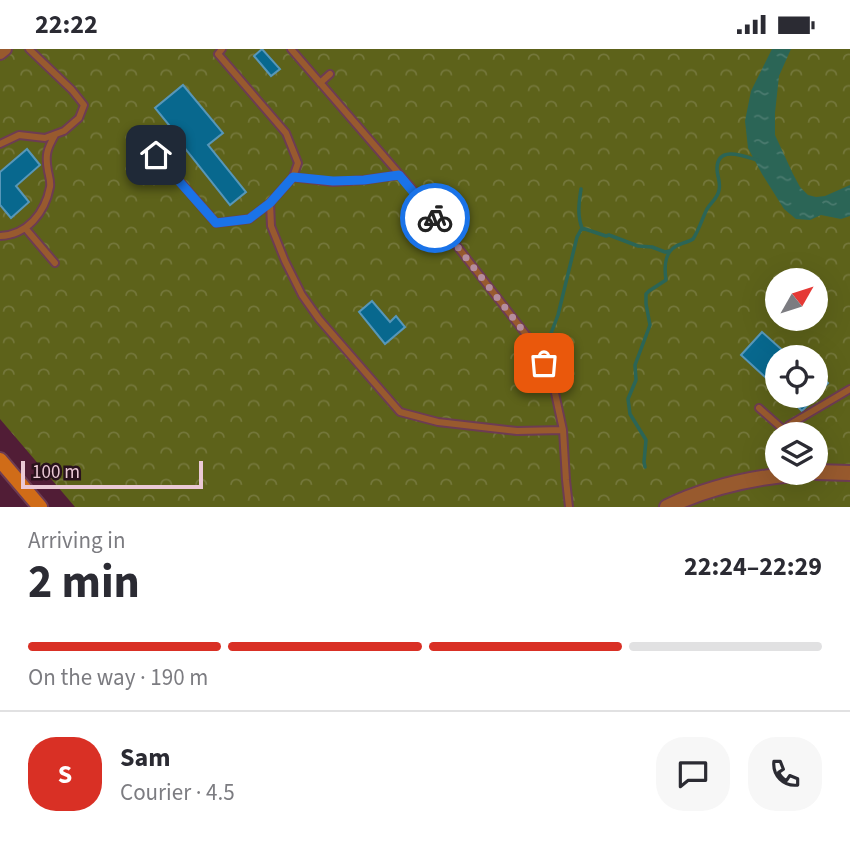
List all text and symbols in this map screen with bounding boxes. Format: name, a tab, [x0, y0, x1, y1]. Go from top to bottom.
text: 22:22	[35, 6, 98, 43]
pin	[126, 125, 186, 185]
icon: home	[137, 136, 175, 174]
courier	[400, 183, 470, 253]
icon: bike	[416, 199, 454, 237]
north arrow	[765, 268, 828, 331]
map controls	[765, 268, 828, 485]
pin	[514, 333, 574, 393]
icon: bag	[525, 344, 563, 382]
button: locate	[765, 345, 828, 408]
button: layers	[765, 422, 828, 485]
scale bar	[21, 458, 203, 490]
text: 100 m	[32, 459, 80, 486]
text: Arriving in	[28, 524, 126, 557]
text: 22:24–22:29	[684, 548, 822, 585]
text: 2 min	[28, 550, 140, 615]
text: On the way · 190 m	[28, 661, 208, 694]
button: chat	[656, 737, 730, 811]
button: phone	[748, 737, 822, 811]
text: Sam	[120, 739, 170, 776]
text: S	[58, 756, 72, 793]
text: Courier · 4.5	[120, 776, 235, 809]

